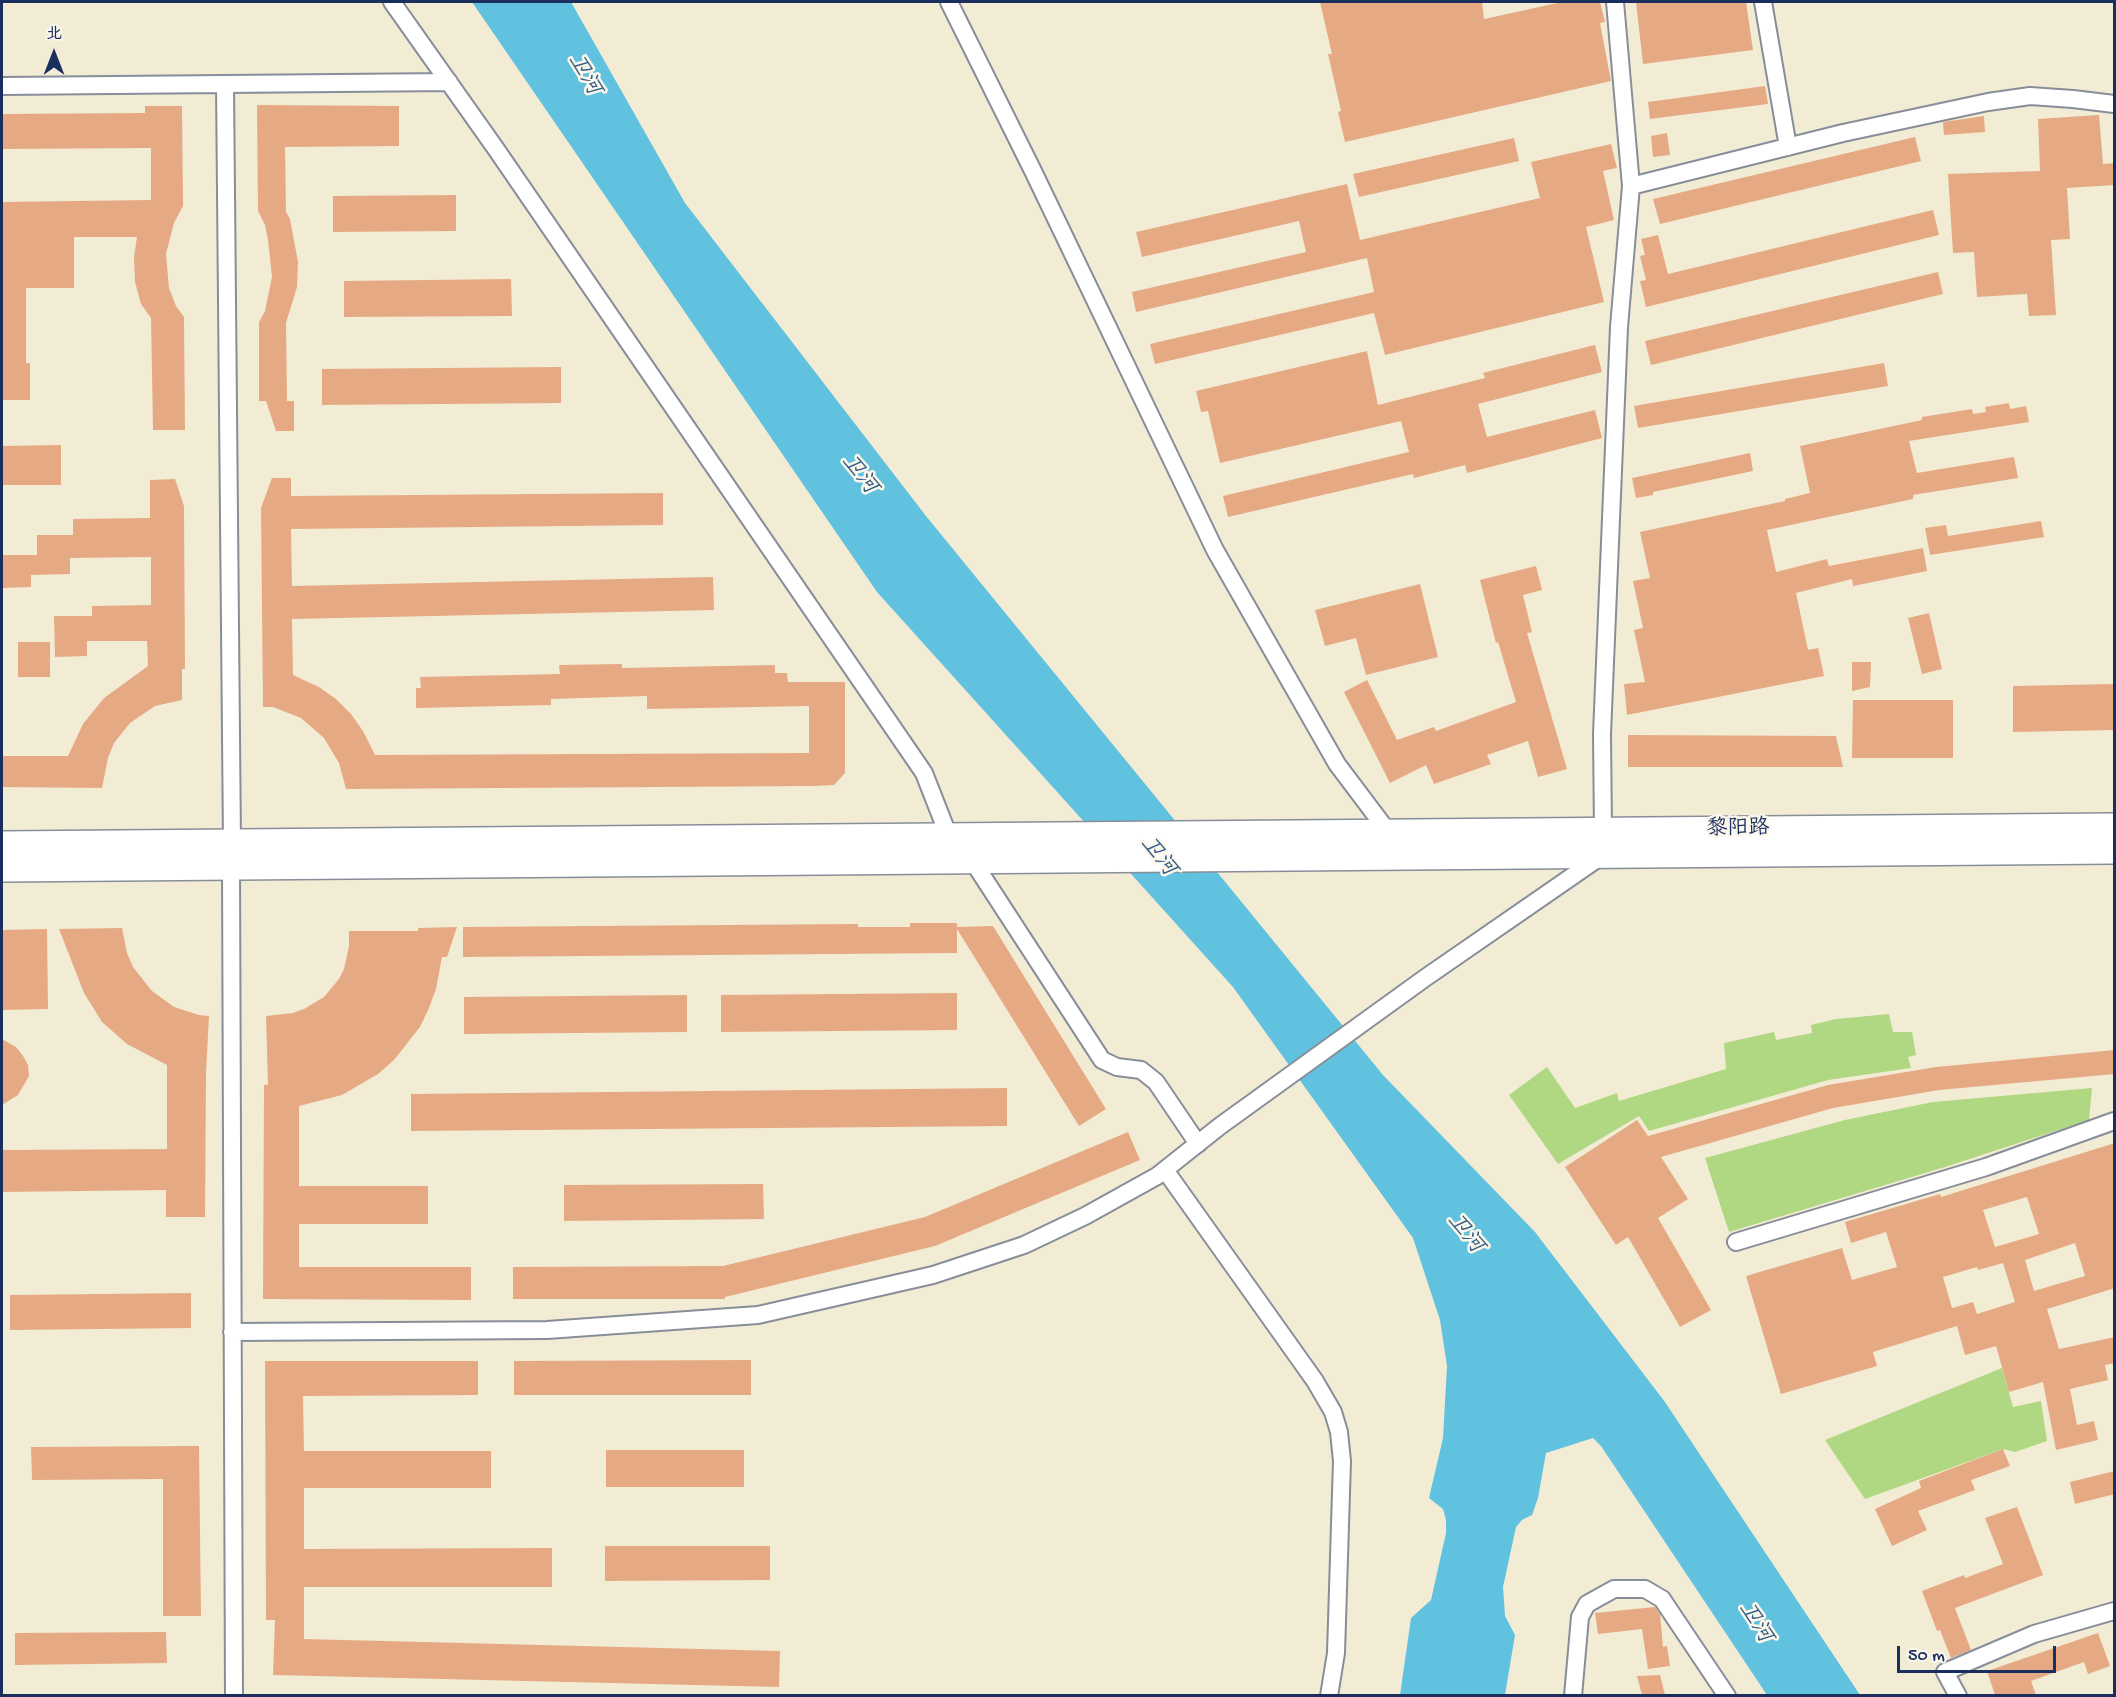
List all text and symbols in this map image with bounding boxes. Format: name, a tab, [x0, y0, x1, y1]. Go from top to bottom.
north arrow	[24, 24, 84, 84]
text: 北	[46, 26, 62, 45]
water label: 卫河	[561, 49, 605, 101]
water label: 卫河	[834, 450, 882, 500]
street label: 黎阳路	[1706, 817, 1770, 843]
water label: 卫河	[1133, 832, 1181, 882]
water label: 卫河	[1440, 1209, 1488, 1259]
water label: 卫河	[1731, 1597, 1777, 1649]
scale bar	[1900, 1634, 2059, 1672]
text: 50 m	[1908, 1646, 1945, 1667]

